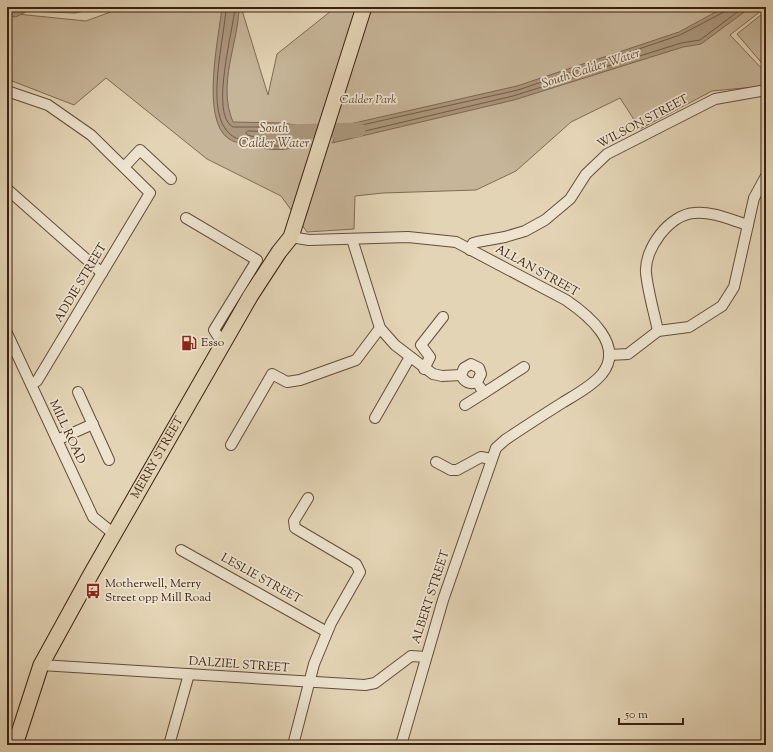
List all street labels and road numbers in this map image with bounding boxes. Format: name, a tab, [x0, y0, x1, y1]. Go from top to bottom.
street label: WILSON STREET	[594, 90, 692, 154]
street label: ADDIE STREET	[50, 239, 112, 326]
street label: ALLAN STREET	[492, 241, 583, 302]
street label: MILL ROAD	[44, 397, 90, 467]
street label: MERRY STREET	[127, 413, 189, 502]
street label: ALBERT STREET	[407, 547, 455, 646]
street label: LESLIE STREET	[217, 549, 305, 609]
street label: DALZIEL STREET	[188, 653, 290, 678]

